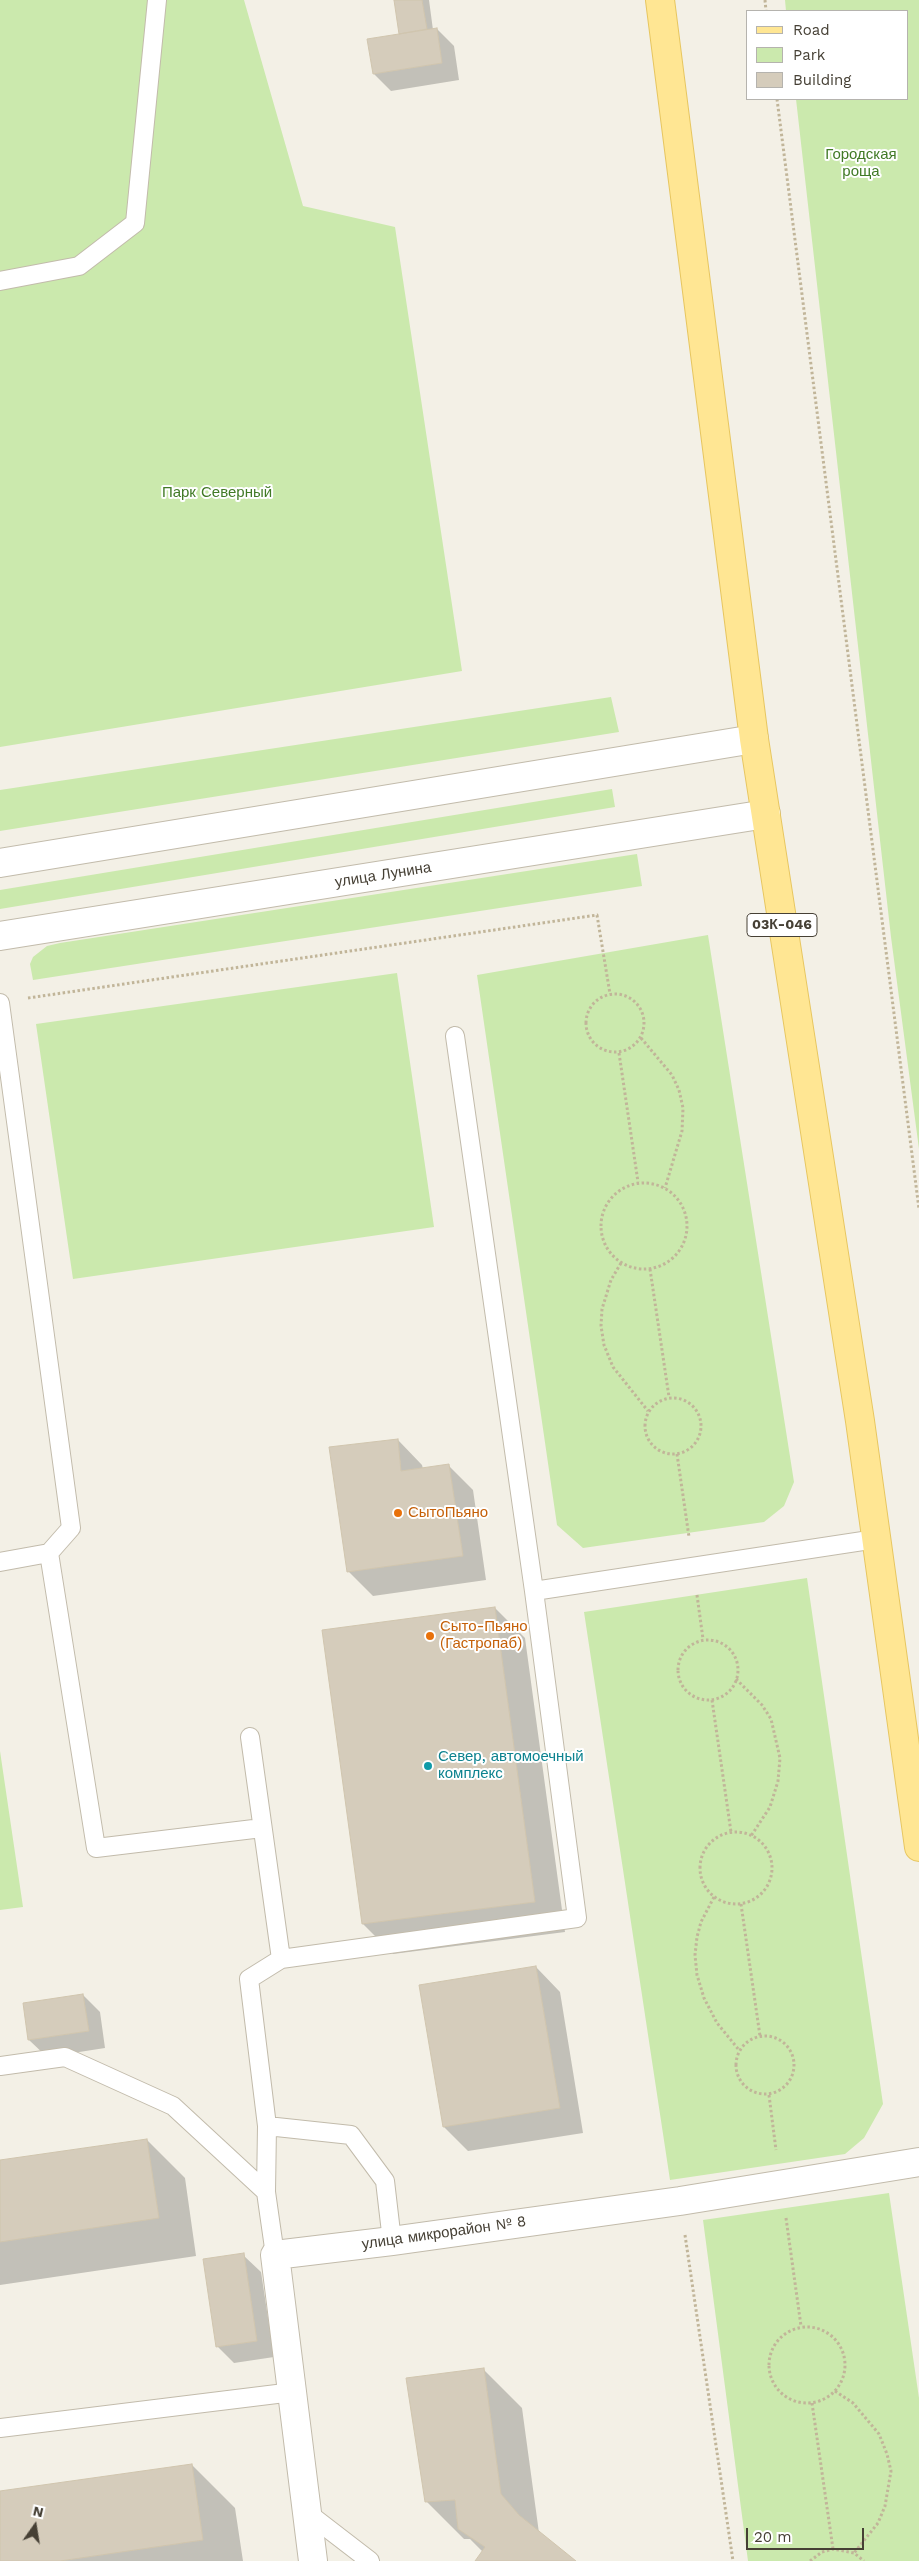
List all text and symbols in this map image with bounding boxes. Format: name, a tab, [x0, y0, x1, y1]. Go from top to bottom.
legend	[746, 10, 909, 100]
text: Road	[793, 21, 830, 39]
text: Park	[793, 46, 825, 64]
text: Building	[793, 71, 851, 89]
park label: Городская роща	[825, 146, 897, 181]
park label: Парк Северный	[162, 484, 272, 502]
street label: улица Лунина	[334, 859, 432, 891]
road number: 03К-046	[747, 914, 817, 936]
place label: СытоПьяно	[408, 1504, 488, 1522]
marker: СытоПьяно	[392, 1507, 404, 1519]
place label: Сыто-Пьяно (Гастропаб)	[440, 1618, 528, 1653]
marker: Сыто-Пьяно (Гастропаб)	[424, 1630, 436, 1642]
place label: Север, автомоечный комплекс	[438, 1748, 584, 1783]
marker: Север, автомоечный комплекс	[422, 1760, 434, 1772]
street label: улица микрорайон № 8	[361, 2213, 527, 2253]
north arrow	[10, 2501, 60, 2551]
text: N	[32, 2502, 45, 2520]
scale bar	[749, 2518, 866, 2550]
text: 20 m	[754, 2528, 792, 2546]

